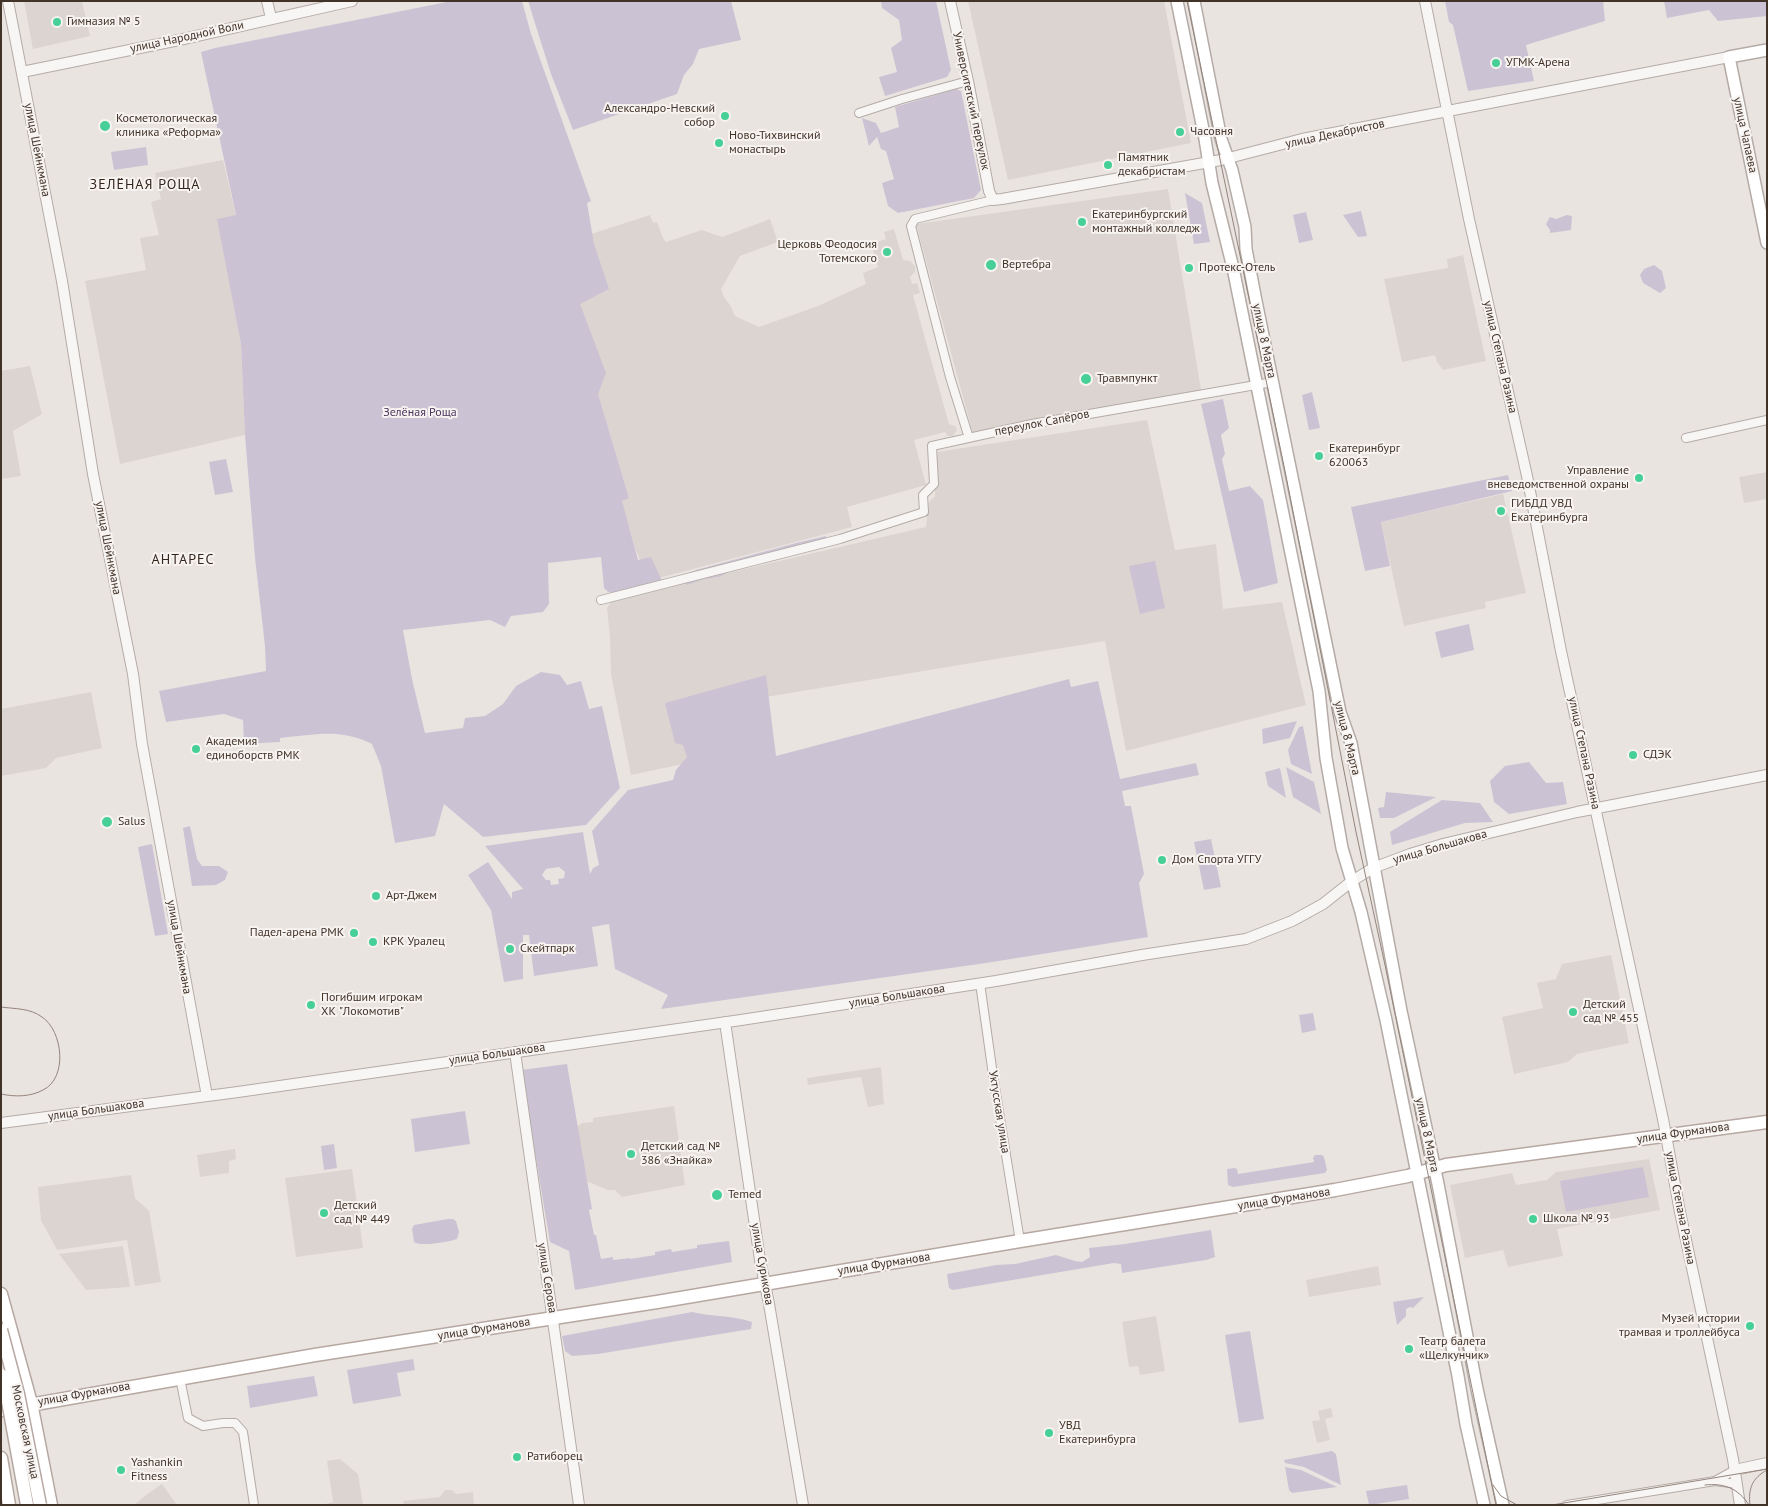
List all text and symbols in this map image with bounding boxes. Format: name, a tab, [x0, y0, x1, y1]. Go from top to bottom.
place label: Гимназия № 5	[67, 15, 140, 29]
marker: Гимназия № 5	[51, 16, 63, 28]
street label: улица Народной Воли	[129, 18, 245, 56]
street label: Университетский переулок	[949, 31, 993, 171]
place label: УГМК-Арена	[1506, 56, 1570, 70]
marker: УГМК-Арена	[1490, 57, 1502, 69]
street label: улица Чапаева	[1730, 96, 1760, 174]
street label: улица Шейнкмана	[21, 102, 53, 198]
place label: Александро-Невский собор	[604, 102, 715, 130]
marker: Александро-Невский собор	[719, 110, 731, 122]
place label: Косметологическая клиника «Реформа»	[116, 112, 221, 140]
street label: улица Декабристов	[1284, 116, 1386, 152]
marker: Косметологическая клиника «Реформа»	[98, 119, 112, 133]
place label: Часовня	[1190, 125, 1233, 139]
marker: Часовня	[1174, 126, 1186, 138]
place label: Ново-Тихвинский монастырь	[729, 129, 820, 157]
marker: Ново-Тихвинский монастырь	[713, 137, 725, 149]
place label: Памятник декабристам	[1118, 151, 1185, 179]
marker: Памятник декабристам	[1102, 159, 1114, 171]
district label: ЗЕЛЁНАЯ РОЩА	[88, 177, 202, 193]
place label: Екатеринбургский монтажный колледж	[1092, 208, 1200, 236]
marker: Екатеринбургский монтажный колледж	[1076, 216, 1088, 228]
place label: Церковь Феодосия Тотемского	[777, 238, 877, 266]
marker: Церковь Феодосия Тотемского	[881, 246, 893, 258]
marker: Вертебра	[984, 258, 998, 272]
place label: Вертебра	[1002, 258, 1051, 272]
place label: Протекс-Отель	[1199, 261, 1275, 275]
marker: Протекс-Отель	[1183, 262, 1195, 274]
street label: улица Степана Разина	[1480, 299, 1520, 415]
street label: улица 8 Марта	[1249, 302, 1279, 380]
marker: Травмпункт	[1079, 372, 1093, 386]
place label: Травмпункт	[1097, 372, 1158, 386]
park label: Зелёная Роща	[383, 406, 457, 420]
street label: переулок Сапёров	[994, 407, 1090, 439]
place label: Екатеринбург 620063	[1329, 442, 1400, 470]
marker: Екатеринбург 620063	[1313, 450, 1325, 462]
place label: Управление вневедомственной охраны	[1488, 464, 1629, 492]
marker: Управление вневедомственной охраны	[1633, 472, 1645, 484]
place label: ГИБДД УВД Екатеринбурга	[1511, 497, 1588, 525]
street label: улица Шейнкмана	[92, 500, 124, 596]
marker: ГИБДД УВД Екатеринбурга	[1495, 505, 1507, 517]
district label: АНТАРЕС	[151, 552, 215, 568]
street label: улица Степана Разина	[1565, 695, 1603, 811]
street label: улица 8 Марта	[1331, 699, 1363, 777]
place label: Академия единоборств РМК	[206, 735, 300, 763]
marker: Академия единоборств РМК	[190, 743, 202, 755]
place label: СДЭК	[1643, 748, 1672, 762]
marker: СДЭК	[1627, 749, 1639, 761]
marker: Salus	[100, 815, 114, 829]
place label: Salus	[118, 815, 145, 829]
street label: улица Большакова	[1391, 827, 1489, 867]
place label: Дом Спорта УГГУ	[1172, 853, 1261, 867]
marker: Дом Спорта УГГУ	[1156, 854, 1168, 866]
place label: Арт-Джем	[386, 889, 437, 903]
marker: Арт-Джем	[370, 890, 382, 902]
street label: улица Шейнкмана	[164, 899, 194, 995]
place label: Падел-арена РМК	[250, 926, 344, 940]
marker: Падел-арена РМК	[348, 927, 360, 939]
place label: КРК Уралец	[383, 935, 445, 949]
marker: КРК Уралец	[367, 936, 379, 948]
place label: Скейтпарк	[520, 942, 574, 956]
marker: Скейтпарк	[504, 943, 516, 955]
street label: улица Большакова	[848, 981, 946, 1011]
place label: Погибшим игрокам ХК "Локомотив"	[321, 991, 422, 1019]
place label: Детский сад № 455	[1583, 998, 1639, 1026]
marker: Погибшим игрокам ХК "Локомотив"	[305, 999, 317, 1011]
marker: Детский сад № 455	[1567, 1006, 1579, 1018]
street label: улица Большакова	[448, 1040, 546, 1068]
street label: Уктусская улица	[985, 1070, 1013, 1154]
street label: улица Большакова	[47, 1096, 145, 1124]
street label: улица 8 Марта	[1412, 1096, 1442, 1174]
street label: улица Фурманова	[1636, 1119, 1730, 1147]
place label: Детский сад № 386 «Знайка»	[641, 1140, 720, 1168]
marker: Детский сад № 386 «Знайка»	[625, 1148, 637, 1160]
street label: улица Степана Разина	[1662, 1150, 1698, 1266]
street label: улица Фурманова	[1237, 1185, 1331, 1213]
marker: Temed	[710, 1188, 724, 1202]
place label: Temed	[728, 1188, 762, 1202]
place label: Детский сад № 449	[334, 1199, 390, 1227]
marker: Детский сад № 449	[318, 1207, 330, 1219]
place label: Школа № 93	[1543, 1212, 1609, 1226]
marker: Школа № 93	[1527, 1213, 1539, 1225]
street label: улица Сурикова	[748, 1222, 776, 1306]
street label: улица Серова	[534, 1242, 560, 1314]
street label: улица Фурманова	[837, 1250, 931, 1278]
place label: Музей истории трамвая и троллейбуса	[1619, 1312, 1740, 1340]
street label: улица Фурманова	[437, 1315, 531, 1343]
marker: Музей истории трамвая и троллейбуса	[1744, 1320, 1756, 1332]
place label: Театр балета «Щелкунчик»	[1419, 1335, 1489, 1363]
marker: Театр балета «Щелкунчик»	[1403, 1343, 1415, 1355]
street label: улица Фурманова	[37, 1379, 131, 1409]
street label: Московская улица	[8, 1384, 42, 1480]
place label: УВД Екатеринбурга	[1059, 1419, 1136, 1447]
marker: УВД Екатеринбурга	[1043, 1427, 1055, 1439]
place label: Ратиборец	[527, 1450, 583, 1464]
marker: Ратиборец	[511, 1451, 523, 1463]
place label: Yashankin Fitness	[131, 1456, 182, 1484]
marker: Yashankin Fitness	[115, 1464, 127, 1476]

